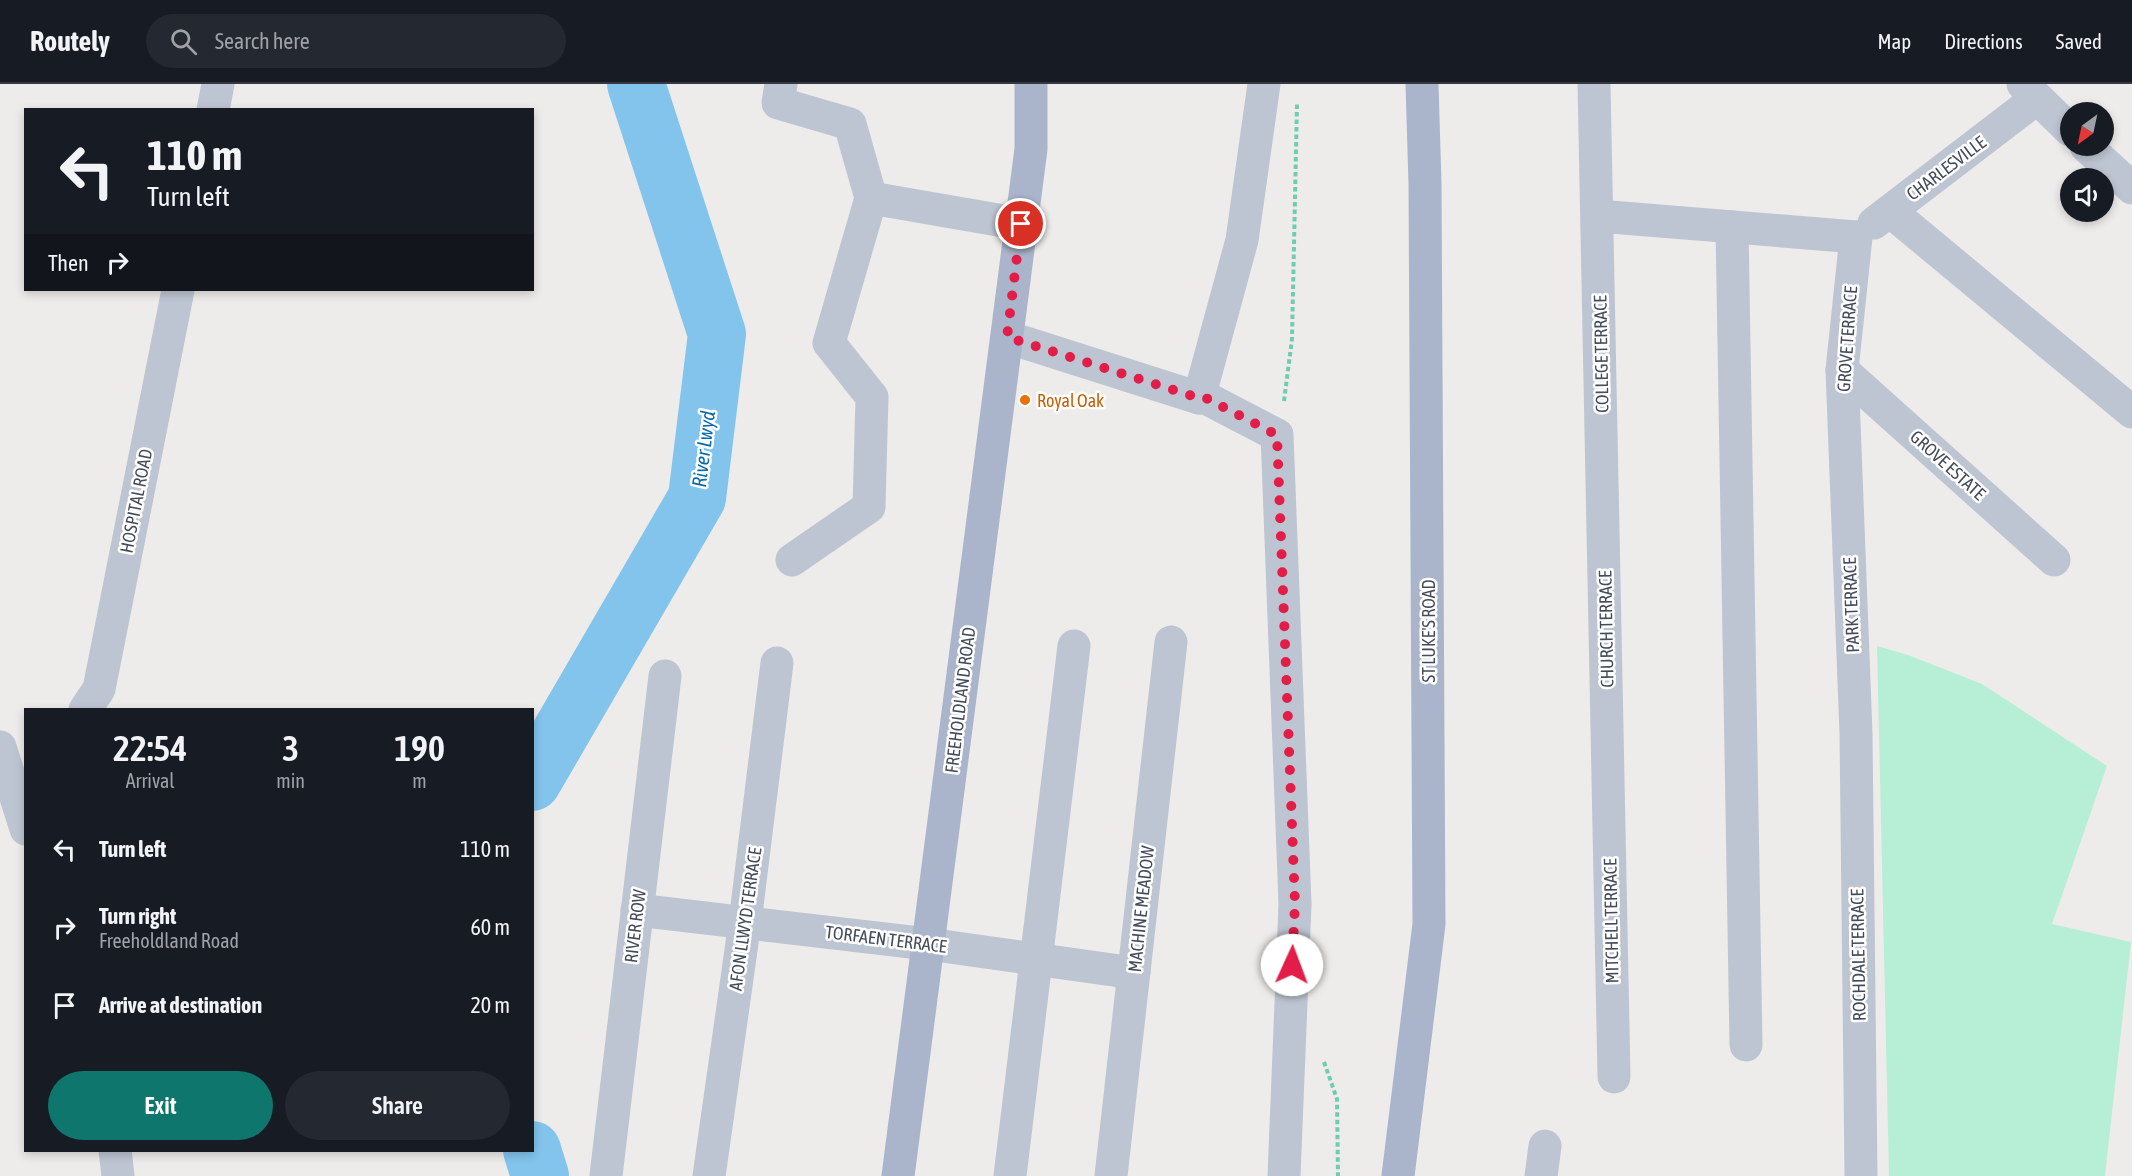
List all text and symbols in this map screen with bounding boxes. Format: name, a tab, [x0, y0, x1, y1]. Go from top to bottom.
search box	[146, 14, 566, 68]
text: Routely	[30, 25, 110, 57]
icon: search	[167, 25, 200, 58]
text: Search here	[215, 28, 310, 54]
text: Map	[1877, 29, 1911, 53]
text: Directions	[1944, 29, 2023, 53]
text: Saved	[2056, 29, 2102, 53]
north arrow	[2060, 102, 2114, 156]
map controls	[2060, 102, 2114, 222]
text: 110 m	[147, 131, 242, 179]
street label: CHARLESVILLE	[1902, 131, 1990, 205]
icon: left	[48, 132, 126, 210]
button: sound	[2060, 168, 2114, 222]
text: Turn left	[147, 181, 230, 212]
pin	[995, 198, 1046, 249]
icon: arrive	[1004, 207, 1037, 240]
icon: right	[101, 246, 134, 279]
text: Then	[48, 250, 89, 276]
street label: GROVE TERRACE	[1833, 285, 1861, 393]
street label: COLLEGE TERRACE	[1589, 295, 1613, 413]
place label: Royal Oak	[1037, 390, 1104, 411]
marker: Royal Oak	[1018, 393, 1032, 407]
water label: River Lwyd	[687, 409, 719, 489]
street label: GROVE ESTATE	[1906, 426, 1990, 504]
street label: HOSPITAL ROAD	[116, 447, 156, 555]
street label: PARK TERRACE	[1839, 557, 1863, 653]
street label: CHURCH TERRACE	[1594, 570, 1618, 688]
street label: ST LUKE'S ROAD	[1418, 579, 1439, 683]
street label: FREEHOLDLAND ROAD	[941, 626, 979, 774]
text: 22:54	[113, 727, 187, 769]
text: 3	[282, 727, 299, 769]
text: 190	[394, 727, 445, 769]
text: Arrival	[126, 769, 175, 792]
text: min	[276, 769, 305, 792]
text: m	[412, 769, 427, 792]
icon: left	[48, 833, 81, 866]
text: Turn left	[99, 836, 166, 862]
text: 110 m	[460, 836, 510, 862]
street label: MACHINE MEADOW	[1124, 845, 1158, 973]
street label: AFON LLWYD TERRACE	[725, 846, 765, 992]
street label: MITCHELL TERRACE	[1599, 858, 1623, 984]
street label: RIVER ROW	[620, 888, 650, 964]
street label: ROCHDALE TERRACE	[1846, 888, 1870, 1021]
text: Turn right	[99, 903, 176, 929]
icon: right	[48, 911, 81, 944]
text: 60 m	[470, 914, 510, 940]
street label: TORFAEN TERRACE	[824, 921, 948, 957]
text: Freeholdland Road	[99, 929, 239, 952]
position arrow	[1260, 933, 1324, 997]
icon: arrive	[48, 989, 81, 1022]
text: Arrive at destination	[99, 992, 262, 1018]
text: 20 m	[470, 992, 510, 1018]
button: Exit	[48, 1071, 273, 1140]
button: Share	[285, 1071, 510, 1140]

